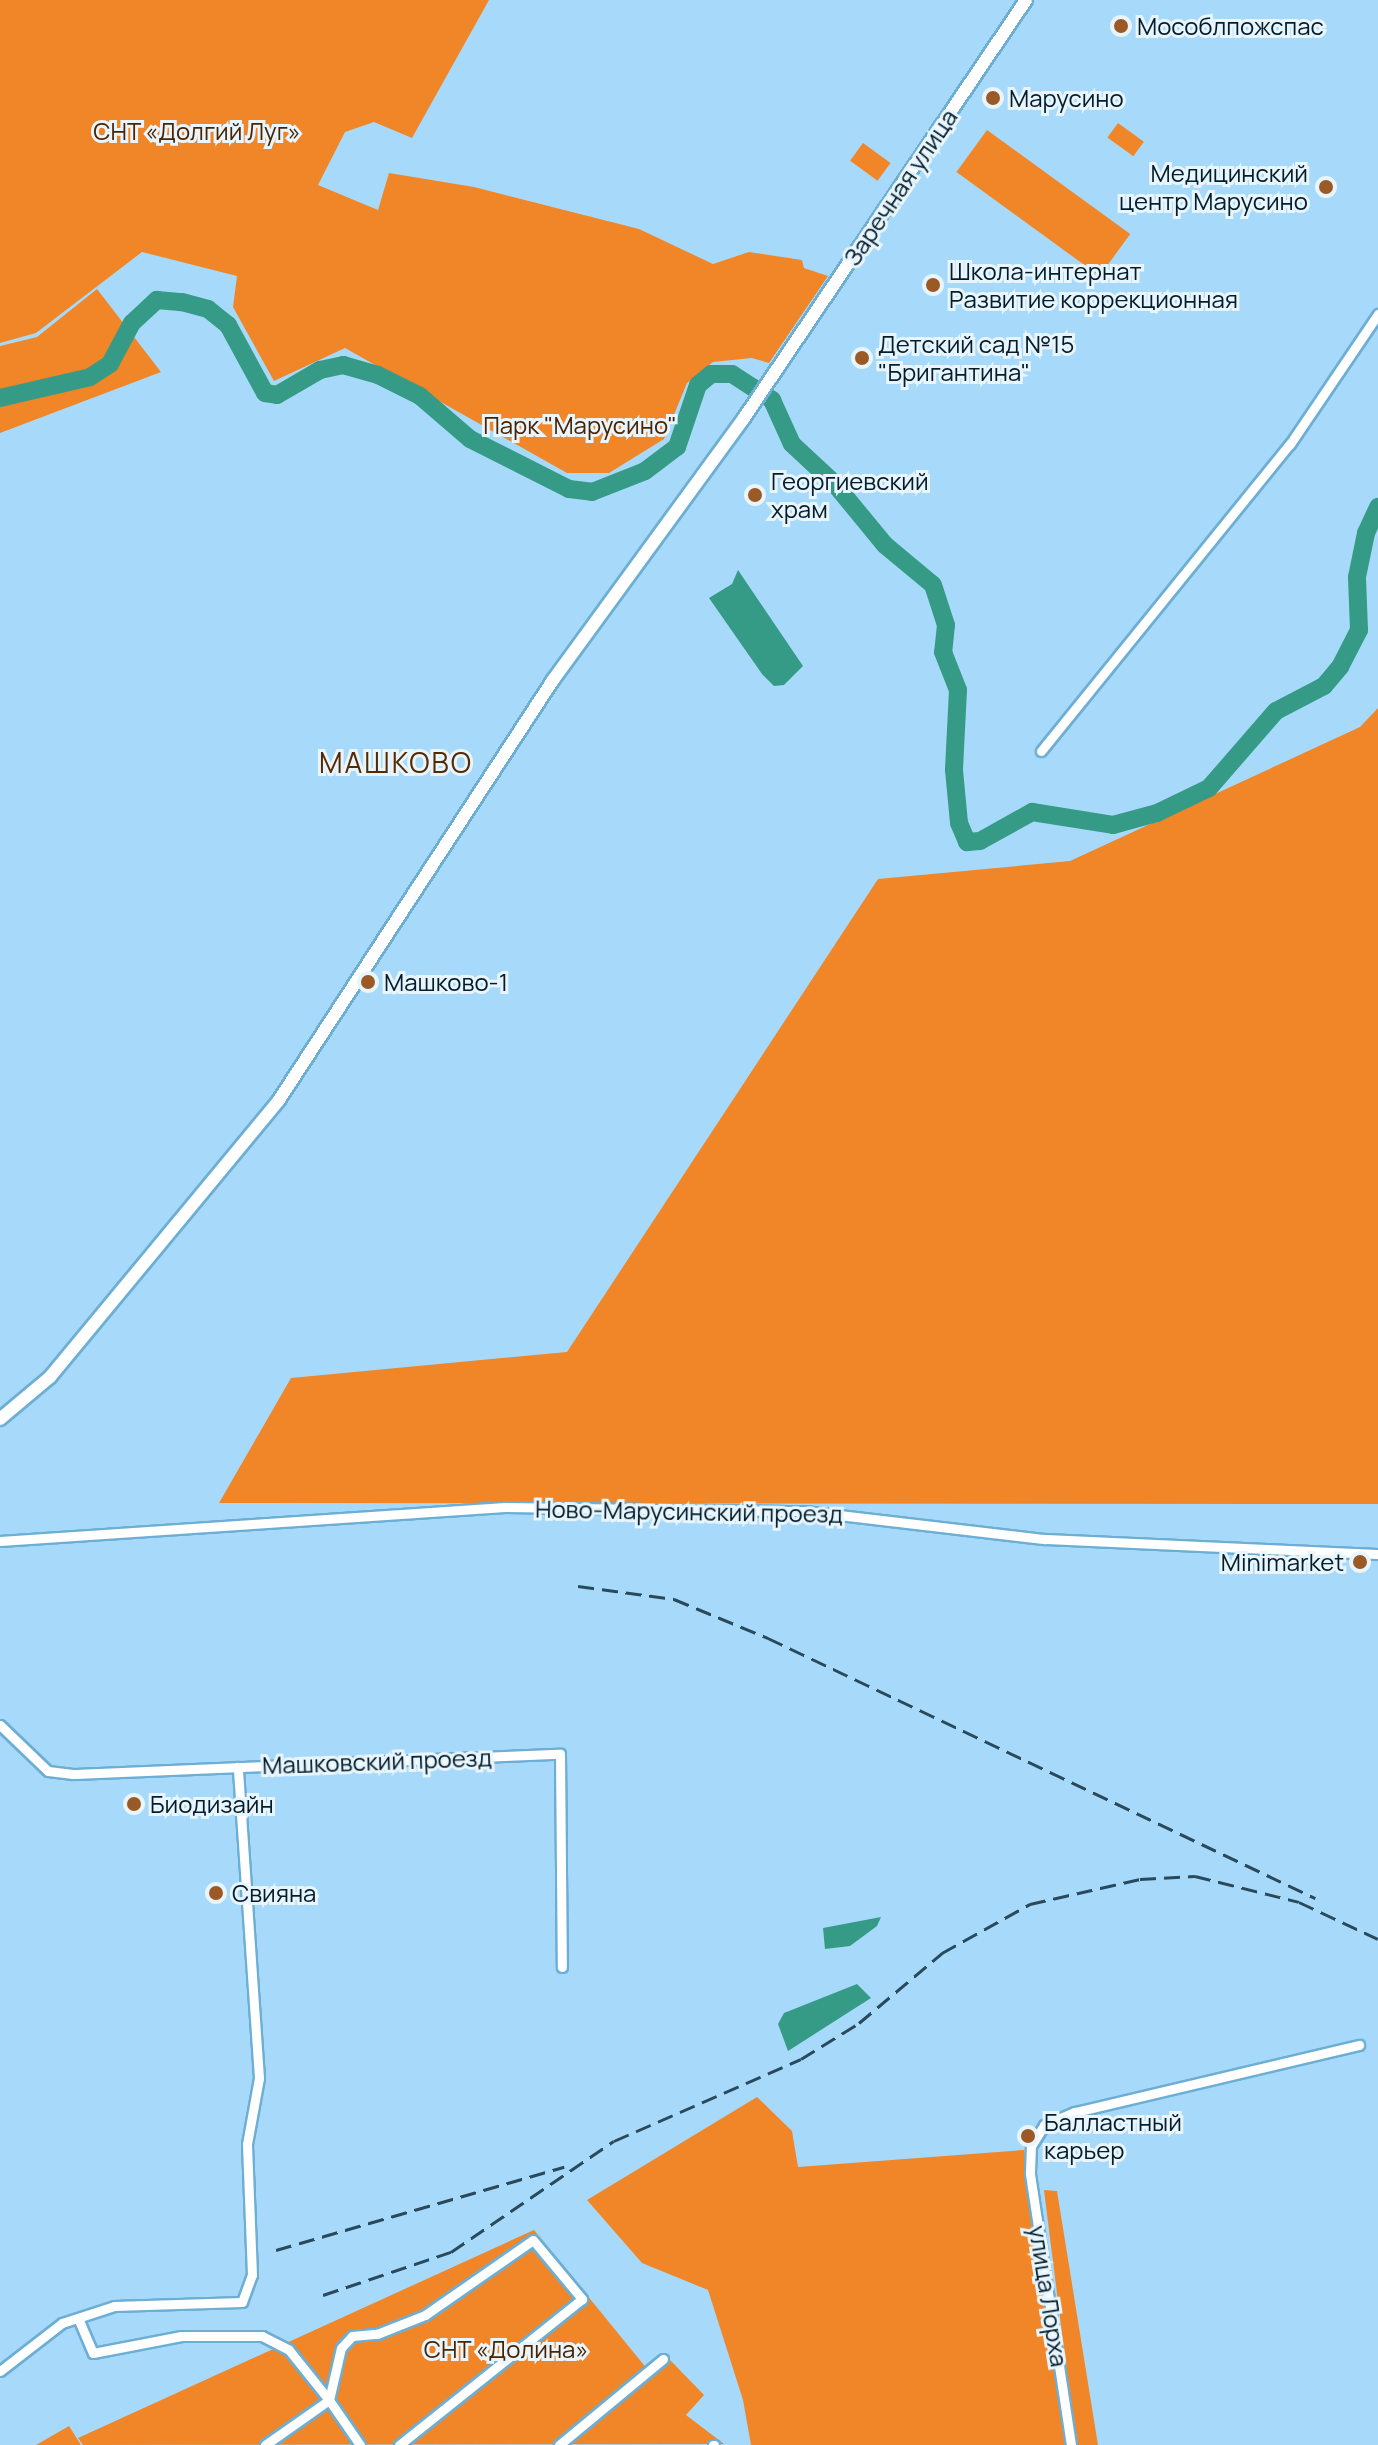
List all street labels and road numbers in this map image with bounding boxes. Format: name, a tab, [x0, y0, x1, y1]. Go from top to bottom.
street label: Заречная улица	[837, 103, 963, 271]
street label: Ново-Марусинский проезд	[535, 1494, 843, 1528]
street label: Машковский проезд	[262, 1743, 492, 1779]
street label: улица Лорха	[1024, 2223, 1074, 2369]

